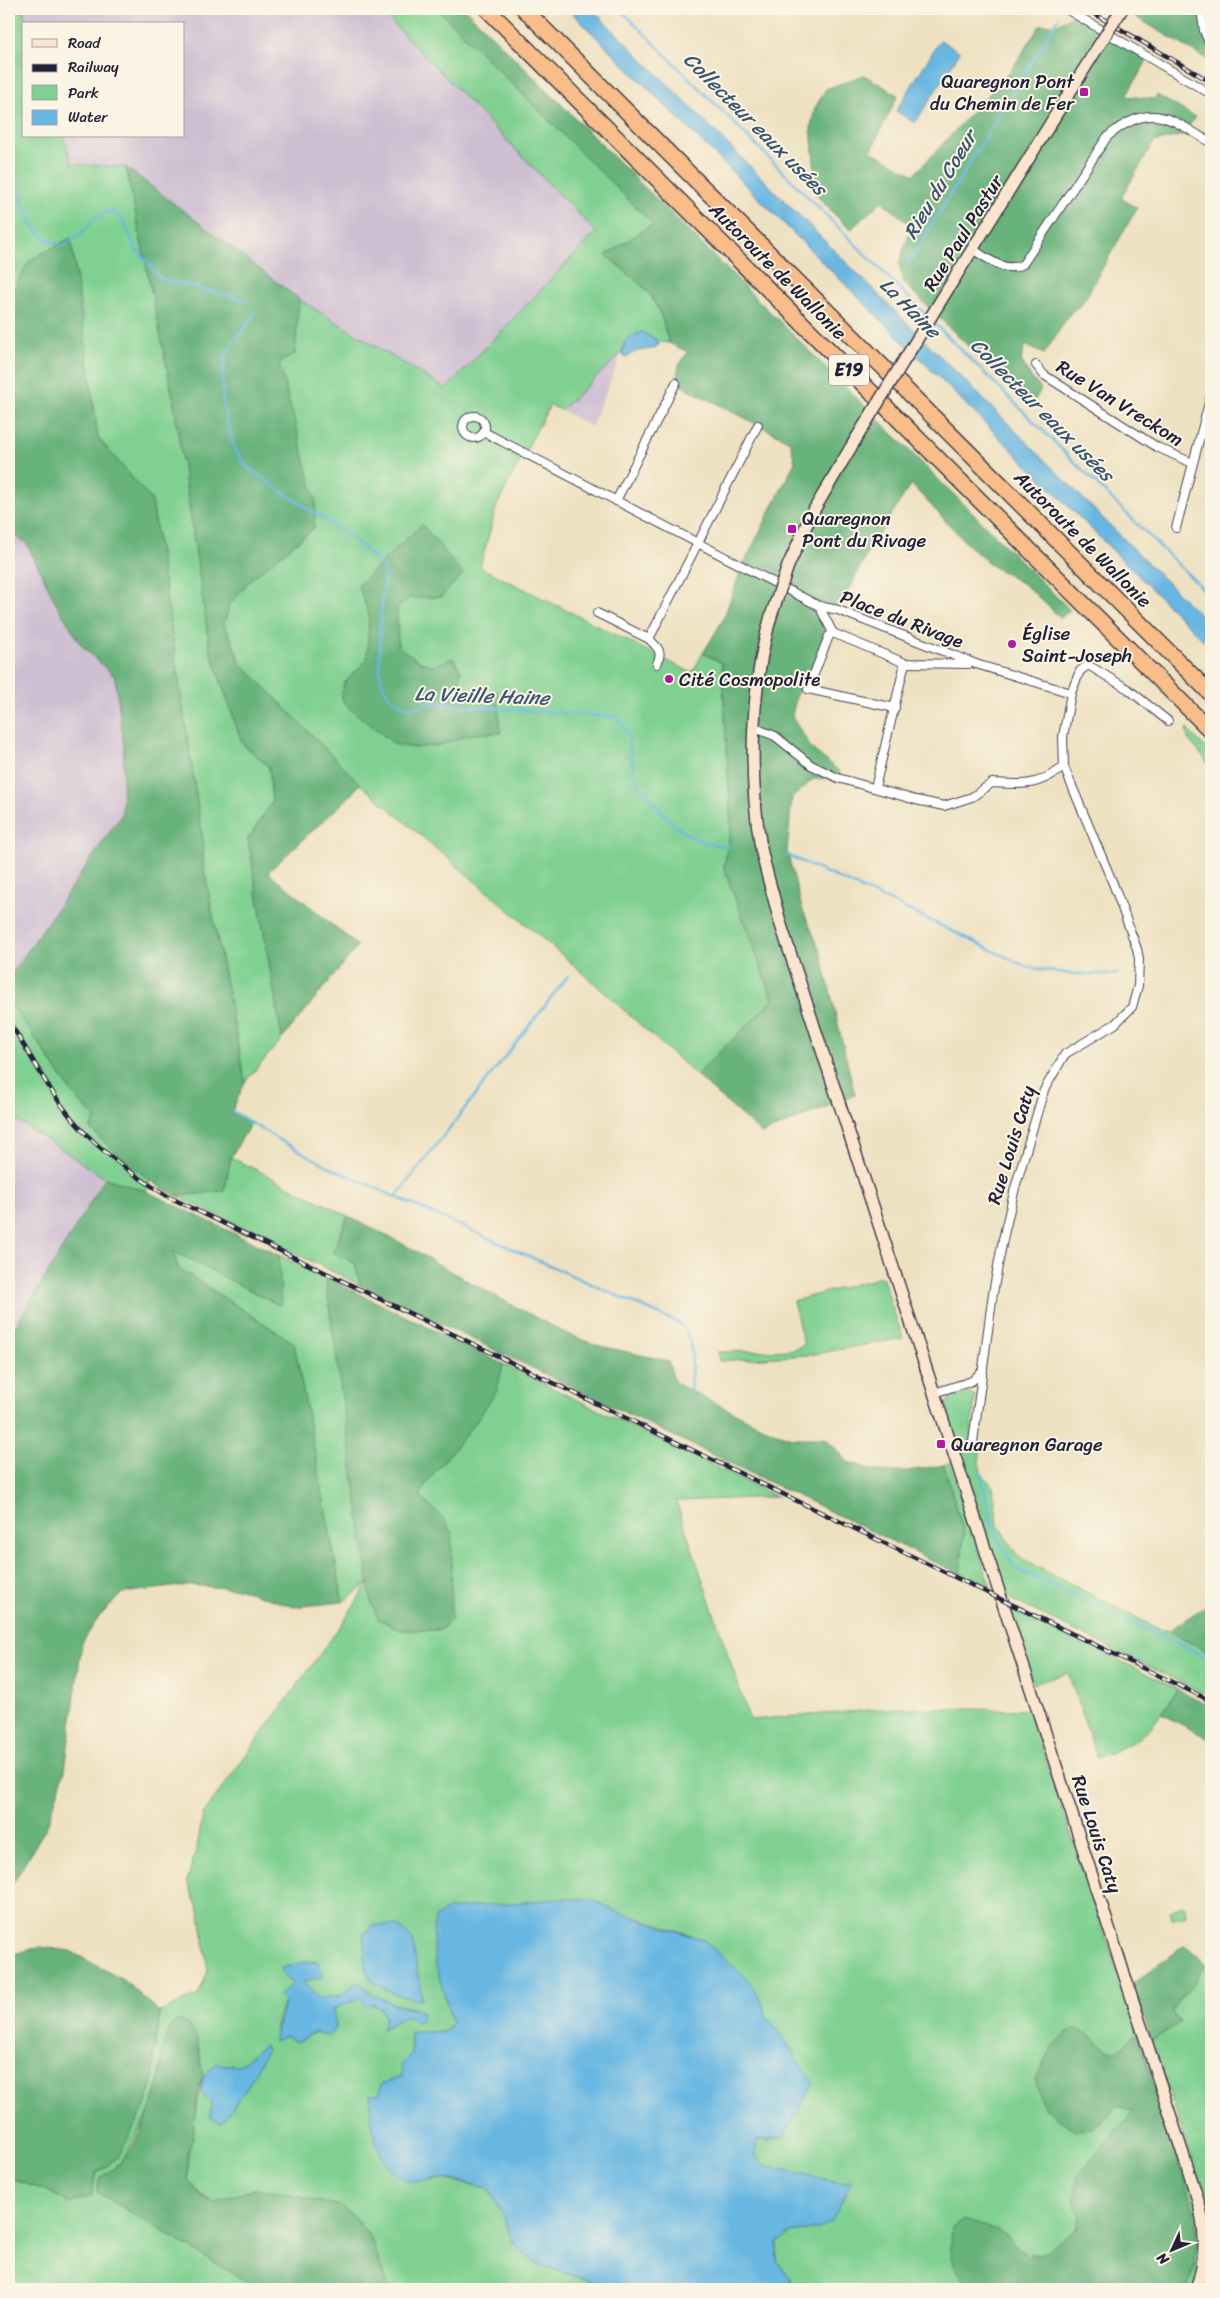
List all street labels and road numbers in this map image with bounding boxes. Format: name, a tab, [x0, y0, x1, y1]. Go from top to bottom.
street label: Rue Paul Pastur	[914, 167, 1013, 298]
street label: Autoroute de Wallonie	[700, 193, 855, 348]
street label: Rue Van Vreckom	[1050, 351, 1190, 455]
road number: E19	[829, 354, 869, 386]
street label: Autoroute de Wallonie	[1005, 461, 1160, 616]
street label: Place du Rivage	[836, 580, 968, 658]
street label: Rue Louis Caty	[977, 1081, 1045, 1208]
street label: Rue Louis Caty	[1062, 1771, 1132, 1898]

